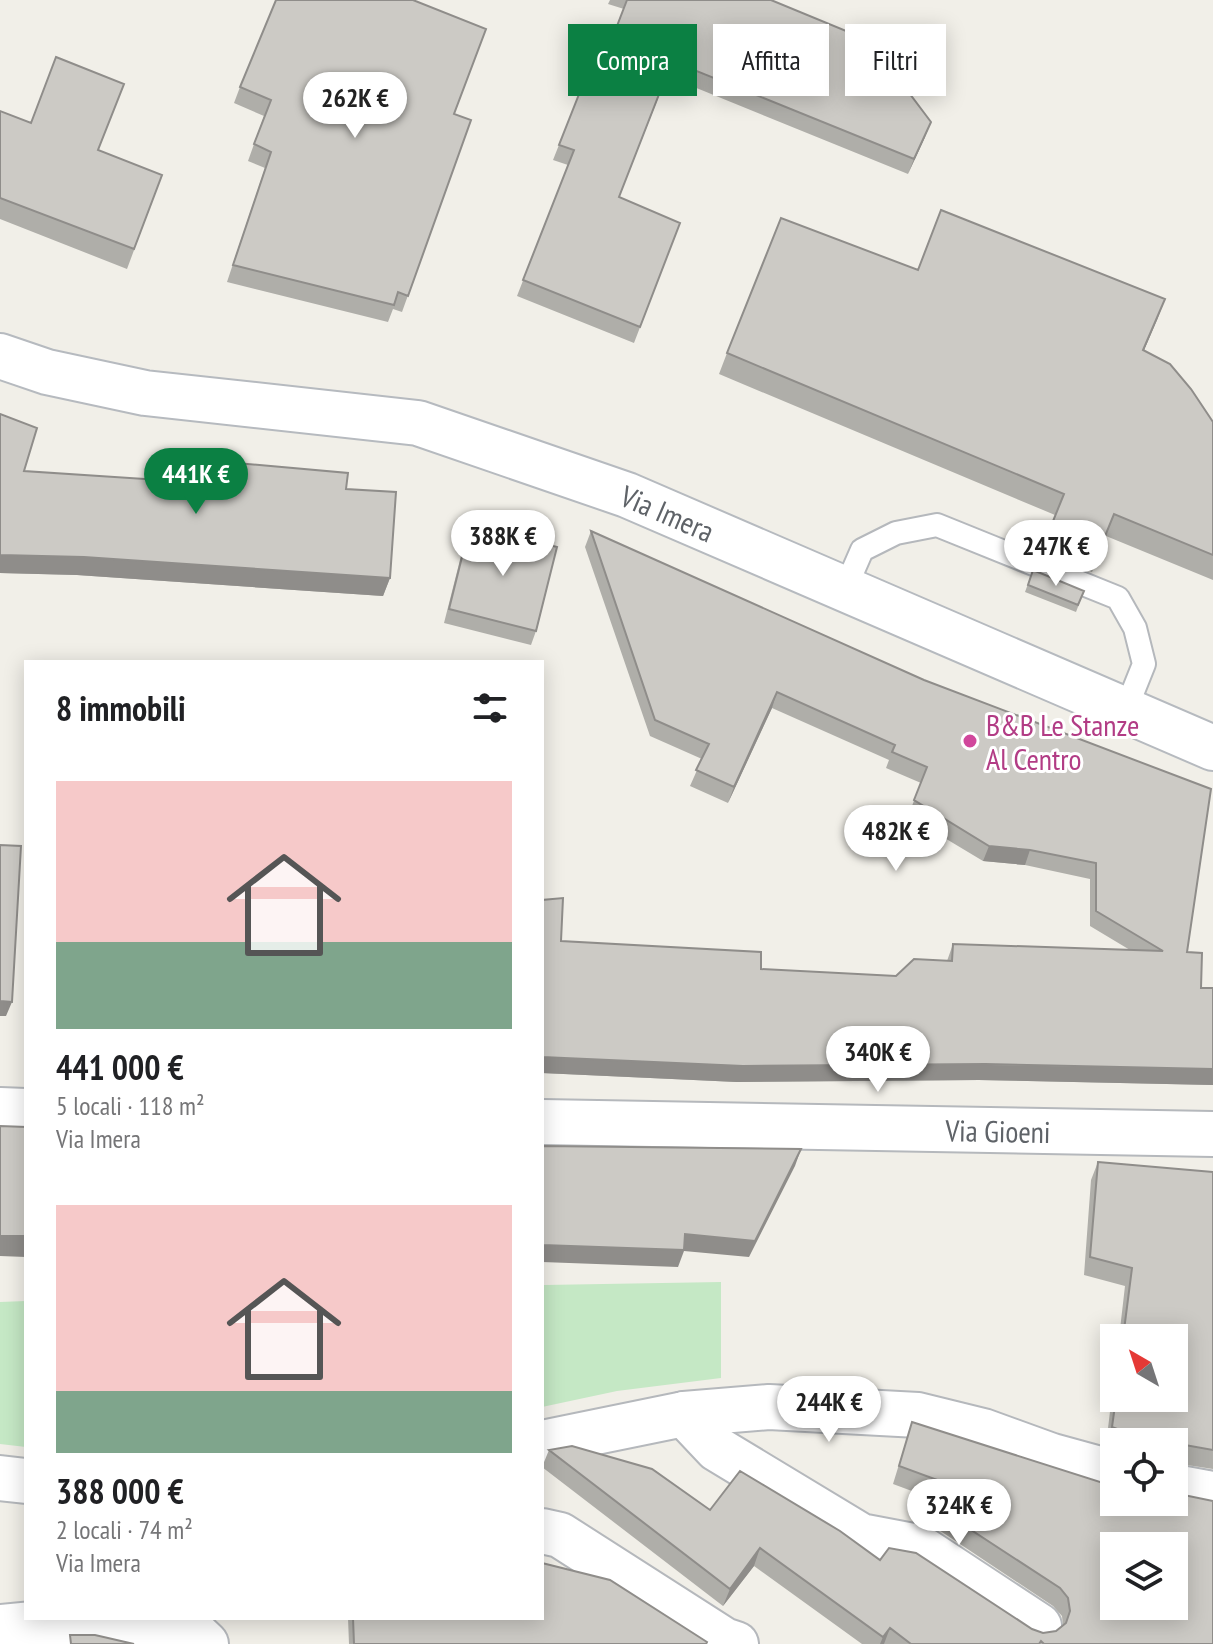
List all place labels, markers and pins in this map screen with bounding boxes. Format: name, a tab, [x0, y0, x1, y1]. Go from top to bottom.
pin: 262K €	[290, 72, 420, 140]
pin: 441K €	[131, 448, 261, 516]
pin: 388K €	[438, 510, 568, 578]
pin: 247K €	[991, 520, 1121, 588]
place label: B&B Le Stanze Al Centro	[986, 705, 1139, 778]
marker: B&B Le Stanze Al Centro	[961, 732, 979, 750]
pin: 482K €	[831, 805, 961, 873]
pin: 340K €	[813, 1026, 943, 1094]
pin: 244K €	[764, 1376, 894, 1444]
pin: 324K €	[894, 1479, 1024, 1547]

